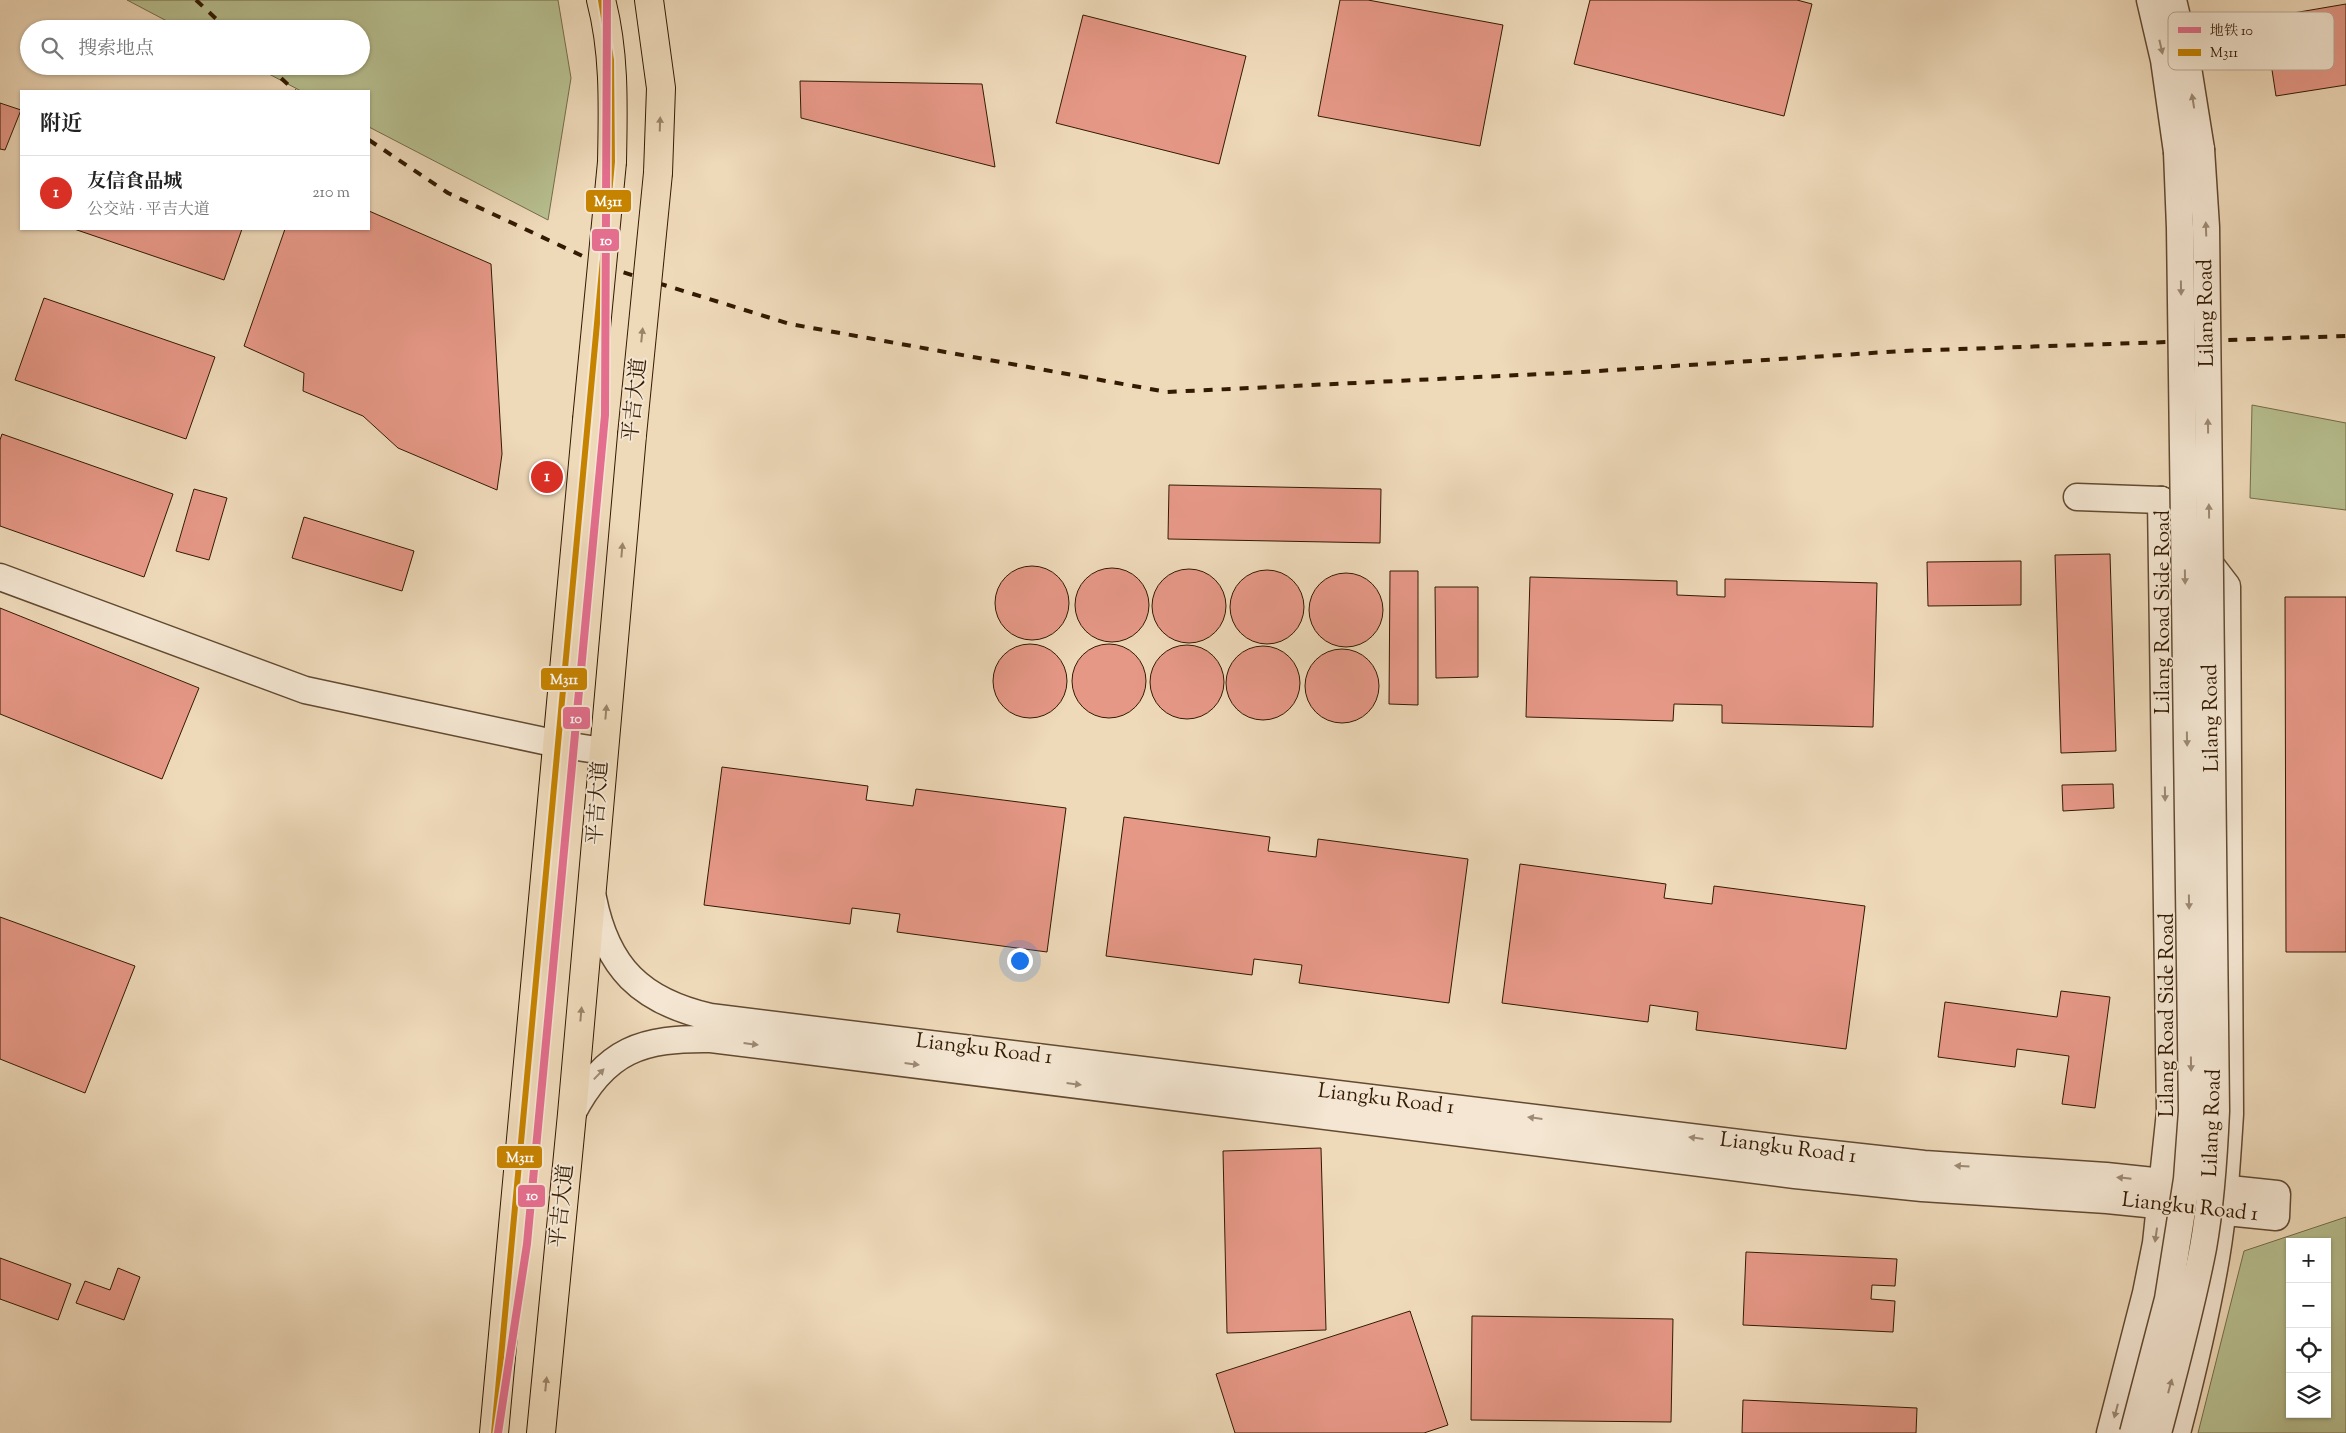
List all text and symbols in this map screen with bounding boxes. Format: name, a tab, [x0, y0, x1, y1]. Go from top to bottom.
legend	[2168, 12, 2334, 70]
search box	[20, 20, 370, 75]
text: 地铁 10	[2210, 22, 2253, 42]
icon: search	[38, 34, 66, 62]
text: 搜索地点	[78, 36, 154, 63]
one-way arrow	[2157, 40, 2165, 55]
text: M311	[2210, 44, 2238, 64]
one-way arrow	[2189, 92, 2197, 108]
text: 附近	[40, 110, 82, 140]
one-way arrow	[656, 116, 664, 132]
text: 友信食品城	[87, 169, 182, 196]
text: 1	[53, 182, 59, 205]
text: 210 m	[312, 182, 350, 205]
line badge: M311	[585, 189, 632, 213]
text: M311	[594, 193, 622, 213]
text: 公交站 · 平吉大道	[87, 199, 210, 222]
one-way arrow	[2201, 221, 2209, 237]
line badge: 10	[591, 228, 620, 252]
text: 10	[600, 232, 613, 252]
street label: Lilang Road	[2191, 258, 2223, 367]
one-way arrow	[2177, 280, 2185, 296]
one-way arrow	[638, 326, 646, 342]
street label: 平吉大道	[617, 357, 655, 443]
one-way arrow	[2204, 418, 2212, 434]
pin: 1	[531, 458, 563, 496]
one-way arrow	[2205, 502, 2213, 518]
street label: Lilang Road Side Road	[2149, 510, 2179, 714]
one-way arrow	[618, 542, 626, 558]
one-way arrow	[2181, 569, 2189, 585]
street label: Lilang Road	[2196, 663, 2228, 772]
line badge: M311	[540, 667, 588, 691]
text: M311	[550, 671, 578, 691]
one-way arrow	[603, 704, 611, 720]
line badge: 10	[562, 706, 591, 730]
text: 10	[570, 710, 583, 730]
one-way arrow	[2183, 731, 2191, 747]
street label: 平吉大道	[581, 760, 617, 846]
one-way arrow	[2162, 786, 2170, 802]
one-way arrow	[2185, 894, 2193, 910]
street label: Lilang Road Side Road	[2153, 913, 2183, 1117]
your location	[1007, 948, 1033, 974]
one-way arrow	[578, 1005, 586, 1021]
street label: Liangku Road 1	[914, 1027, 1054, 1073]
one-way arrow	[744, 1040, 760, 1048]
one-way arrow	[2187, 1056, 2195, 1072]
one-way arrow	[905, 1060, 921, 1068]
one-way arrow	[593, 1068, 605, 1080]
street label: Lilang Road	[2196, 1068, 2230, 1178]
street label: Liangku Road 1	[1316, 1077, 1456, 1123]
one-way arrow	[1066, 1080, 1082, 1088]
one-way arrow	[1526, 1114, 1542, 1122]
street label: Liangku Road 1	[1718, 1126, 1858, 1172]
one-way arrow	[1688, 1134, 1704, 1142]
line badge: M311	[496, 1145, 543, 1169]
text: M311	[506, 1149, 534, 1169]
one-way arrow	[1954, 1162, 1970, 1170]
street label: 平吉大道	[544, 1163, 582, 1249]
one-way arrow	[2116, 1174, 2132, 1182]
line badge: 10	[517, 1184, 546, 1208]
street label: Liangku Road 1	[2120, 1186, 2260, 1230]
text: 10	[526, 1187, 539, 1207]
one-way arrow	[2152, 1228, 2160, 1244]
map controls	[2286, 1238, 2331, 1418]
button: +	[2286, 1238, 2331, 1283]
button: −	[2286, 1283, 2331, 1328]
button: locate	[2286, 1328, 2331, 1373]
button: layers	[2286, 1373, 2331, 1418]
one-way arrow	[542, 1376, 550, 1392]
one-way arrow	[2166, 1378, 2174, 1393]
one-way arrow	[2112, 1403, 2120, 1418]

